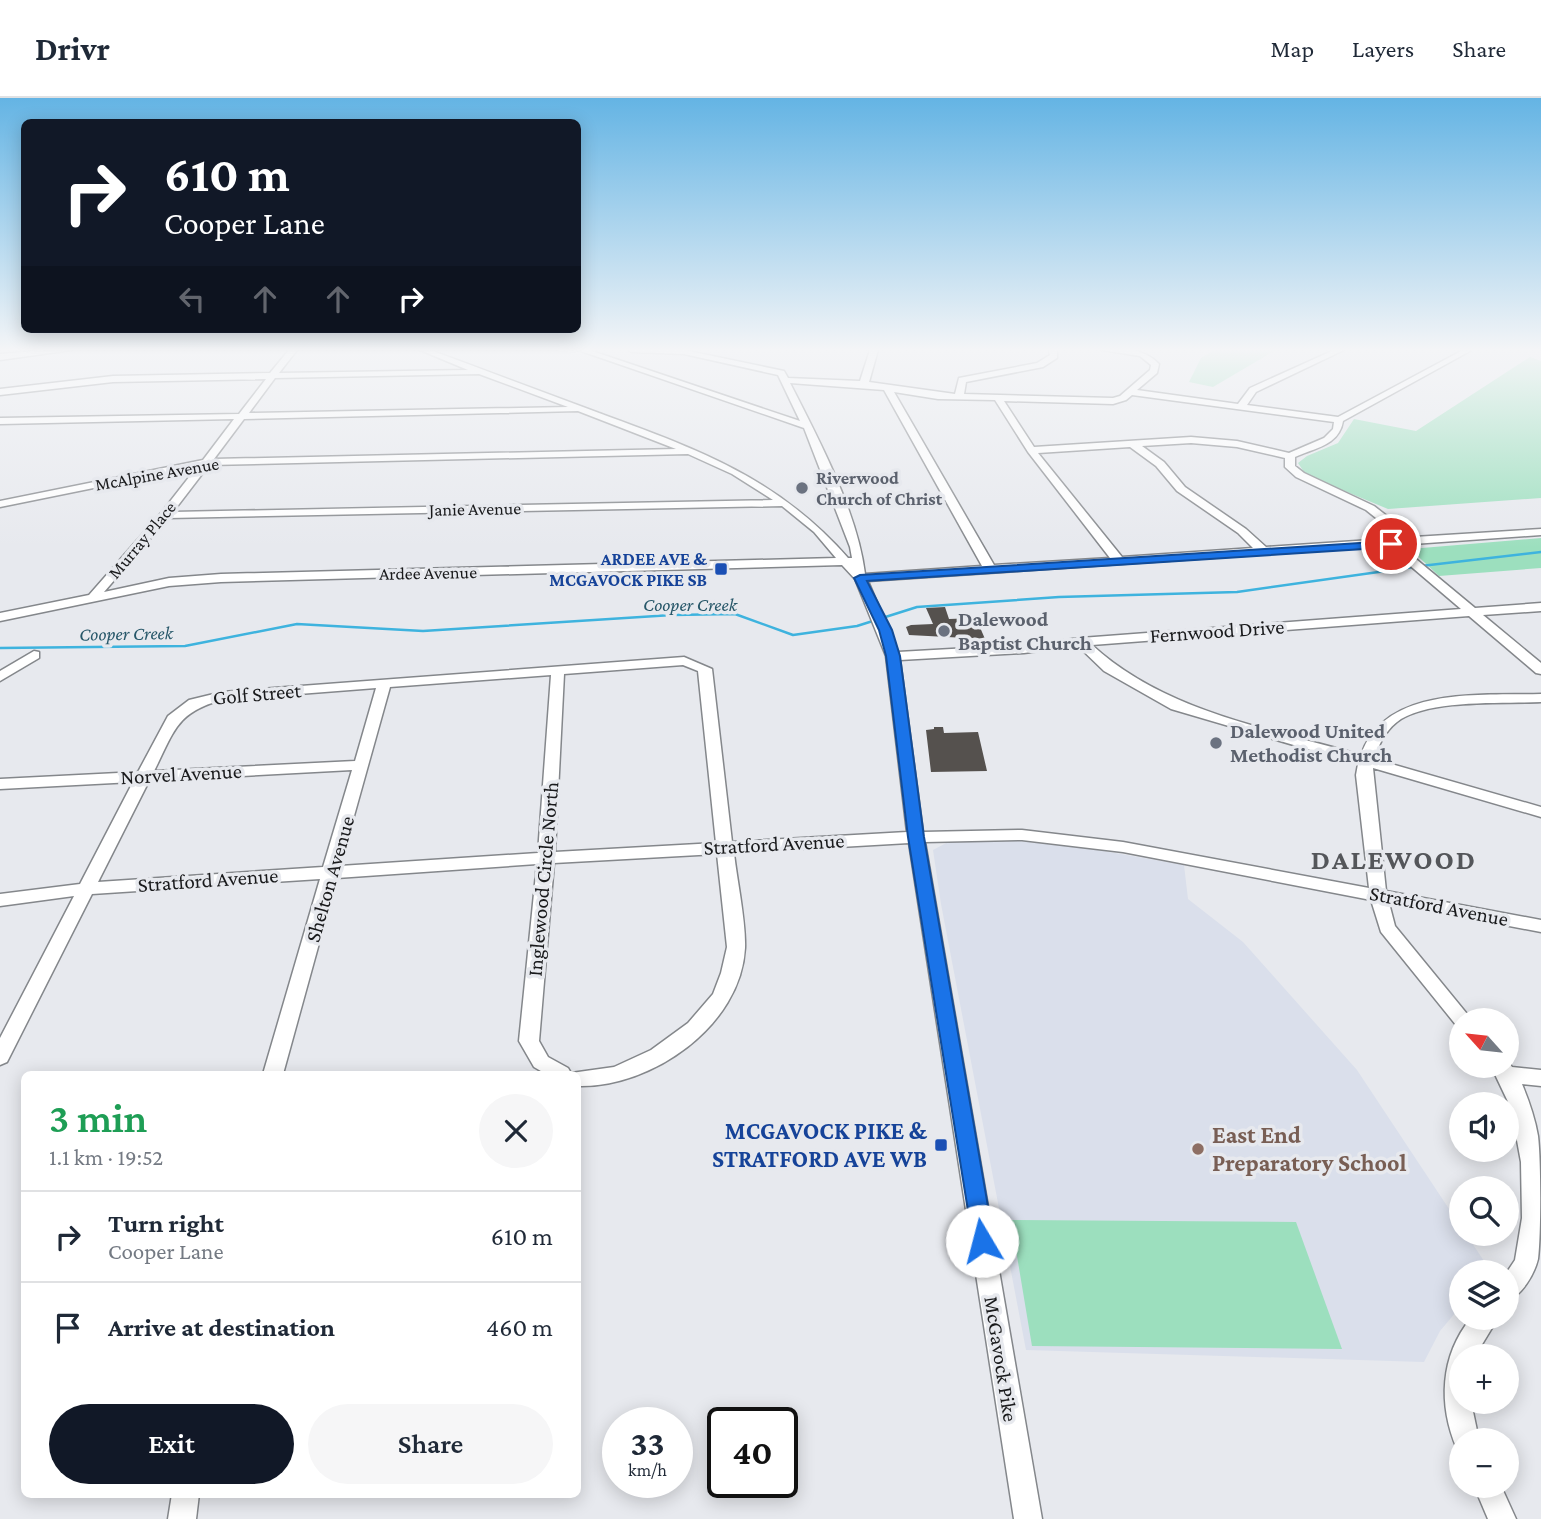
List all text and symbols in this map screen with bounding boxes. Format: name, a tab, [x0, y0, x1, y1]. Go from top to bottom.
text: Drivr	[35, 30, 110, 67]
text: Map	[1270, 35, 1314, 62]
text: Layers	[1352, 35, 1414, 62]
text: Share	[1452, 35, 1506, 62]
icon: right	[49, 147, 140, 238]
text: 610 m	[164, 147, 290, 202]
text: Cooper Lane	[164, 205, 325, 241]
icon: left	[173, 280, 211, 318]
icon: ahead	[246, 280, 284, 318]
icon: ahead	[319, 280, 357, 318]
icon: right	[392, 280, 430, 318]
street label: McAlpine Avenue	[93, 453, 221, 495]
place label: Riverwood Church of Christ	[816, 468, 943, 509]
marker: Riverwood Church of Christ	[794, 480, 810, 496]
street label: Murray Place	[104, 497, 180, 583]
street label: Janie Avenue	[427, 498, 521, 520]
pin	[1361, 514, 1421, 574]
icon: arrive	[1372, 525, 1410, 563]
place label: ARDEE AVE & MCGAVOCK PIKE SB	[549, 549, 707, 590]
marker: ARDEE AVE & MCGAVOCK PIKE SB	[713, 561, 729, 577]
street label: Ardee Avenue	[379, 562, 477, 584]
water label: Cooper Creek	[643, 594, 738, 615]
place label: Dalewood Baptist Church	[958, 607, 1092, 655]
street label: Fernwood Drive	[1149, 614, 1285, 648]
water label: Cooper Creek	[79, 622, 174, 645]
marker: Dalewood Baptist Church	[936, 623, 952, 639]
street label: Golf Street	[212, 678, 303, 710]
place label: Dalewood United Methodist Church	[1230, 719, 1392, 767]
marker: Dalewood United Methodist Church	[1208, 735, 1224, 751]
street label: Norvel Avenue	[120, 759, 242, 789]
street label: Inglewood Circle North	[523, 781, 563, 977]
street label: Shelton Avenue	[301, 813, 359, 945]
street label: Stratford Avenue	[703, 828, 845, 860]
district label: DALEWOOD	[1311, 844, 1477, 875]
street label: Stratford Avenue	[137, 863, 279, 897]
street label: Stratford Avenue	[1368, 881, 1510, 931]
north arrow	[1449, 1008, 1519, 1078]
map controls	[1449, 1008, 1519, 1498]
button: sound	[1449, 1092, 1519, 1162]
text: 3 min	[49, 1094, 147, 1141]
button: close	[479, 1094, 553, 1168]
place label: MCGAVOCK PIKE & STRATFORD AVE WB	[712, 1117, 928, 1172]
place label: East End Preparatory School	[1212, 1121, 1407, 1176]
marker: MCGAVOCK PIKE & STRATFORD AVE WB	[933, 1137, 949, 1153]
marker: East End Preparatory School	[1190, 1141, 1206, 1157]
text: 1.1 km · 19:52	[49, 1144, 163, 1170]
button: search	[1449, 1176, 1519, 1246]
position arrow	[945, 1204, 1019, 1278]
text: Turn right	[108, 1209, 224, 1238]
icon: right	[49, 1218, 87, 1256]
text: 610 m	[491, 1222, 553, 1251]
text: Cooper Lane	[108, 1238, 224, 1264]
button: layers	[1449, 1260, 1519, 1330]
street label: McGavock Pike	[979, 1295, 1023, 1423]
icon: arrive	[49, 1309, 87, 1347]
text: Arrive at destination	[108, 1313, 335, 1342]
text: 460 m	[486, 1313, 553, 1342]
button: +	[1449, 1344, 1519, 1414]
button: Exit	[49, 1404, 294, 1484]
button: Share	[308, 1404, 553, 1484]
speed limit sign: 40	[707, 1407, 798, 1498]
text: 33	[630, 1424, 665, 1463]
button: −	[1449, 1428, 1519, 1498]
text: km/h	[628, 1460, 667, 1480]

